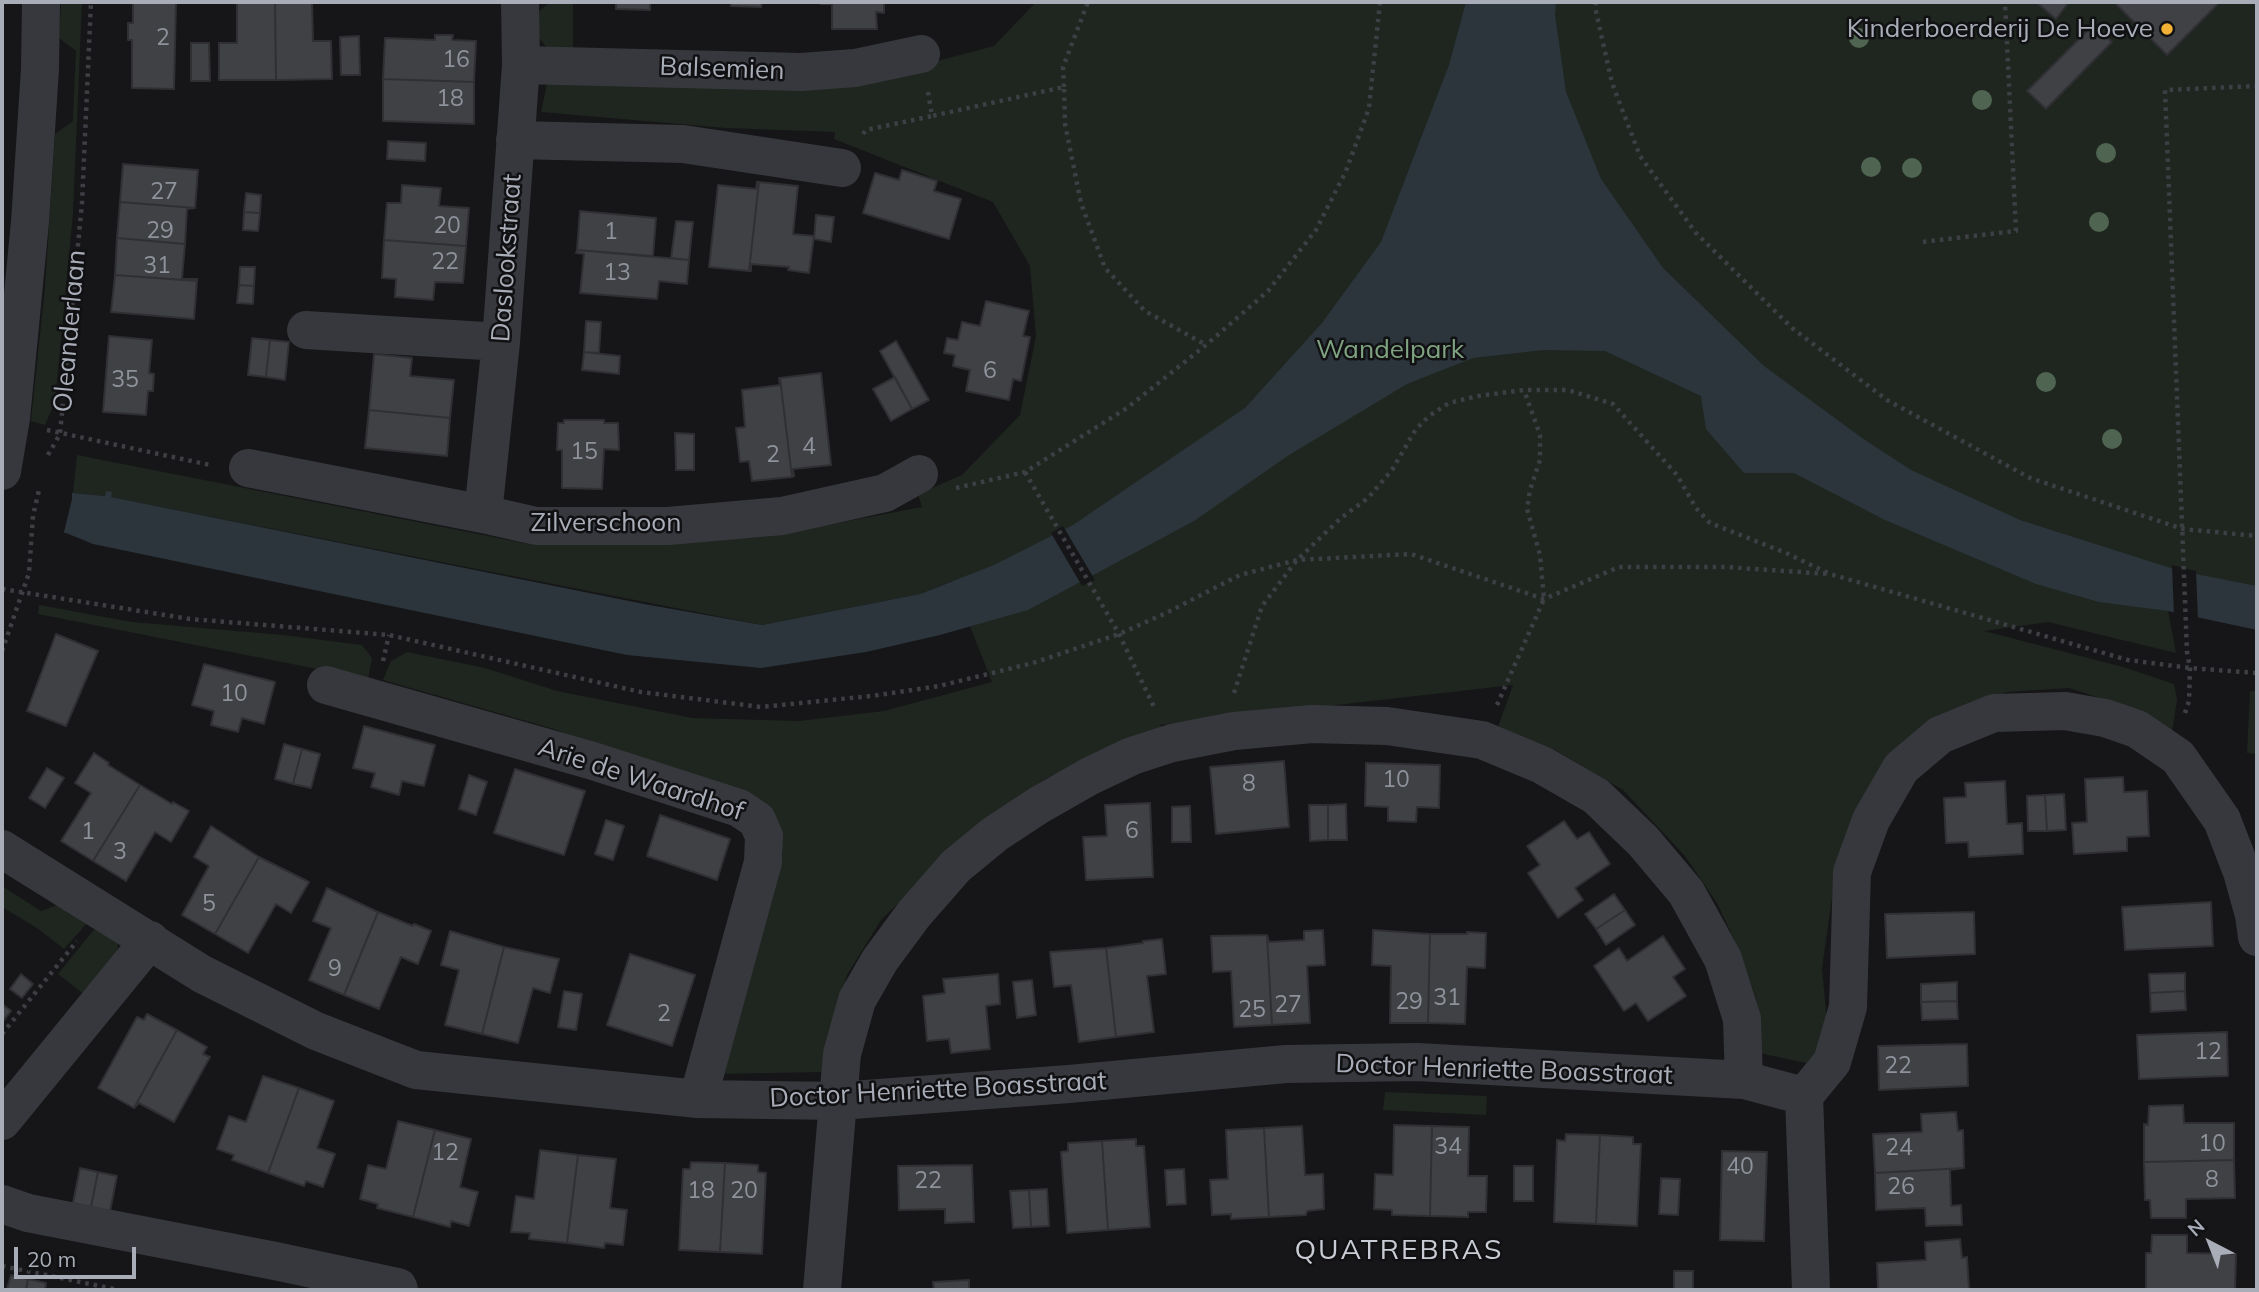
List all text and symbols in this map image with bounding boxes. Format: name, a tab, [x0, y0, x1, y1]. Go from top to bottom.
place label: Kinderboerderij De Hoeve	[1847, 13, 2153, 45]
marker: Kinderboerderij De Hoeve	[2159, 21, 2175, 37]
house number: 2	[156, 24, 170, 52]
house number: 16	[442, 46, 470, 74]
street label: Balsemien	[659, 51, 785, 87]
house number: 18	[436, 85, 464, 113]
street label: Daslookstraat	[486, 173, 528, 343]
house number: 27	[150, 178, 178, 206]
house number: 20	[433, 212, 461, 240]
house number: 29	[146, 217, 174, 245]
house number: 1	[604, 218, 618, 246]
street label: Oleanderlaan	[47, 248, 93, 414]
house number: 22	[431, 248, 459, 276]
house number: 31	[143, 252, 171, 280]
house number: 13	[603, 259, 631, 287]
park label: Wandelpark	[1316, 334, 1464, 366]
house number: 6	[983, 357, 997, 385]
house number: 35	[111, 366, 139, 394]
house number: 4	[802, 433, 816, 461]
house number: 15	[570, 438, 598, 466]
house number: 2	[766, 441, 780, 469]
street label: Zilverschoon	[531, 507, 681, 539]
house number: 10	[220, 680, 248, 708]
street label: Arie de Waardhof	[534, 732, 748, 828]
house number: 10	[1382, 766, 1410, 794]
house number: 8	[1242, 770, 1256, 798]
house number: 6	[1125, 817, 1139, 845]
house number: 1	[81, 818, 95, 846]
house number: 3	[113, 838, 127, 866]
house number: 5	[202, 890, 216, 918]
house number: 9	[328, 955, 342, 983]
house number: 31	[1433, 984, 1461, 1012]
house number: 29	[1395, 988, 1423, 1016]
house number: 27	[1274, 991, 1302, 1019]
house number: 25	[1238, 996, 1266, 1024]
house number: 2	[657, 1000, 671, 1028]
house number: 12	[2194, 1038, 2222, 1066]
street label: Doctor Henriette Boasstraat	[1335, 1049, 1673, 1091]
house number: 22	[1884, 1052, 1912, 1080]
street label: Doctor Henriette Boasstraat	[769, 1066, 1107, 1114]
house number: 10	[2198, 1130, 2226, 1158]
house number: 34	[1434, 1133, 1462, 1161]
house number: 24	[1885, 1134, 1913, 1162]
house number: 12	[431, 1139, 459, 1167]
house number: 40	[1726, 1153, 1754, 1181]
house number: 8	[2205, 1166, 2219, 1194]
house number: 22	[914, 1167, 942, 1195]
house number: 26	[1887, 1173, 1915, 1201]
house number: 18	[687, 1177, 715, 1205]
house number: 20	[730, 1177, 758, 1205]
north arrow	[2175, 1208, 2245, 1278]
text: N	[2183, 1214, 2209, 1241]
scale bar	[18, 1232, 140, 1276]
district label: QUATREBRAS	[1296, 1234, 1502, 1268]
text: 20 m	[27, 1246, 76, 1272]

